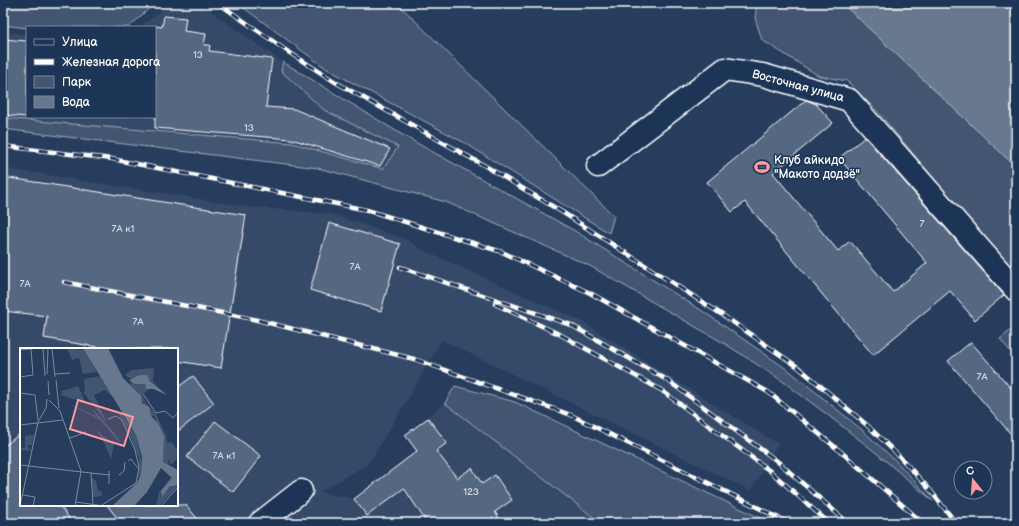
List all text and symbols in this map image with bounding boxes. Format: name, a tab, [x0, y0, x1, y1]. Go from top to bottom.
legend	[26, 26, 156, 118]
text: Улица	[62, 35, 98, 50]
house number: 13	[193, 49, 203, 61]
text: Железная дорога	[62, 55, 160, 70]
street label: Восточная улица	[750, 67, 846, 105]
text: Парк	[62, 75, 92, 90]
text: Вода	[62, 95, 90, 110]
house number: 13	[244, 122, 254, 134]
place label: Клуб айкидо "Макото додзё"	[774, 153, 860, 182]
sports icon: Клуб айкидо "Макото додзё"	[753, 158, 771, 176]
house number: 7	[920, 218, 925, 230]
house number: 7А к1	[112, 223, 135, 235]
house number: 7А	[350, 261, 361, 273]
house number: 7А	[20, 278, 31, 290]
house number: 7А	[133, 316, 144, 328]
inset map	[20, 348, 178, 506]
house number: 7А	[977, 371, 988, 383]
house number: 7А к1	[213, 450, 236, 462]
north arrow	[953, 460, 993, 500]
text: С	[965, 463, 976, 478]
house number: 123	[463, 486, 479, 498]

